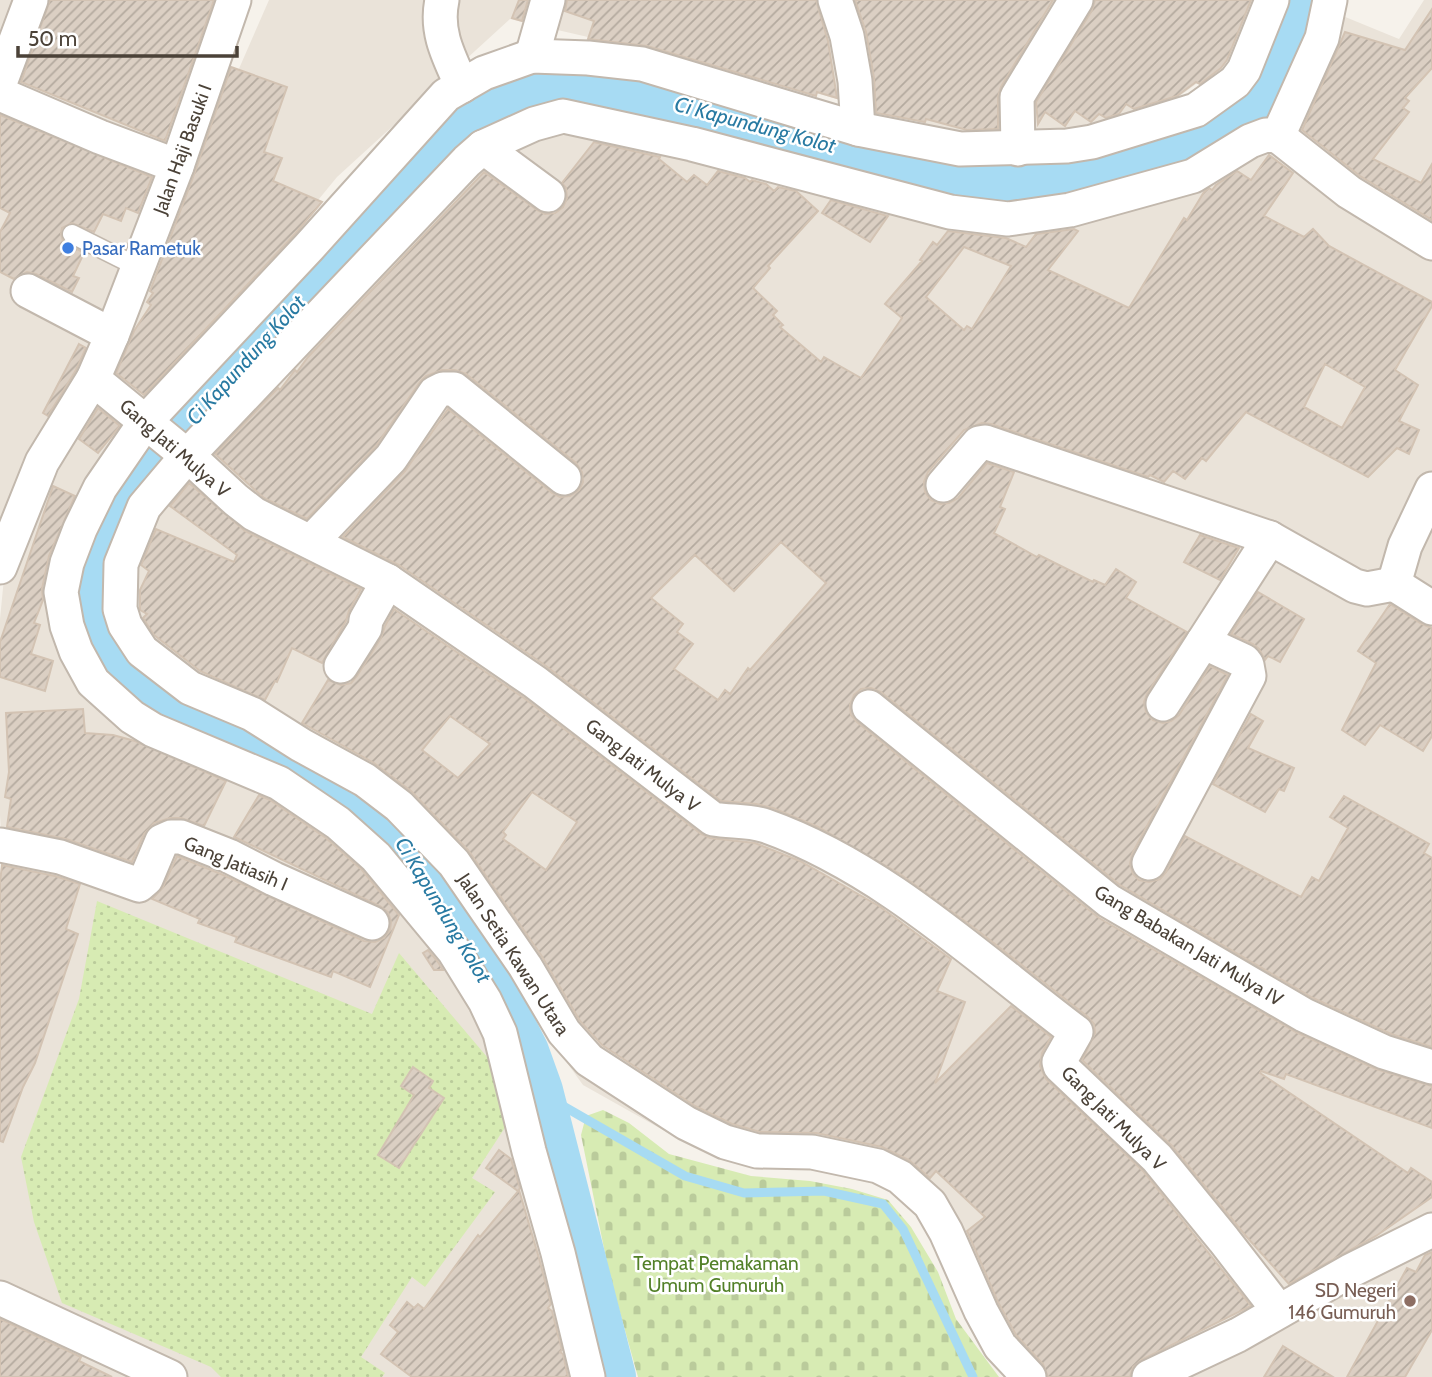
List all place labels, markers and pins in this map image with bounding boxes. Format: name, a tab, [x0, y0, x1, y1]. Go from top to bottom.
place label: Pasar Rametuk	[82, 237, 201, 260]
marker: Pasar Rametuk	[60, 240, 76, 256]
place label: SD Negeri 146 Gumuruh	[1288, 1279, 1396, 1324]
marker: SD Negeri 146 Gumuruh	[1402, 1293, 1418, 1309]

